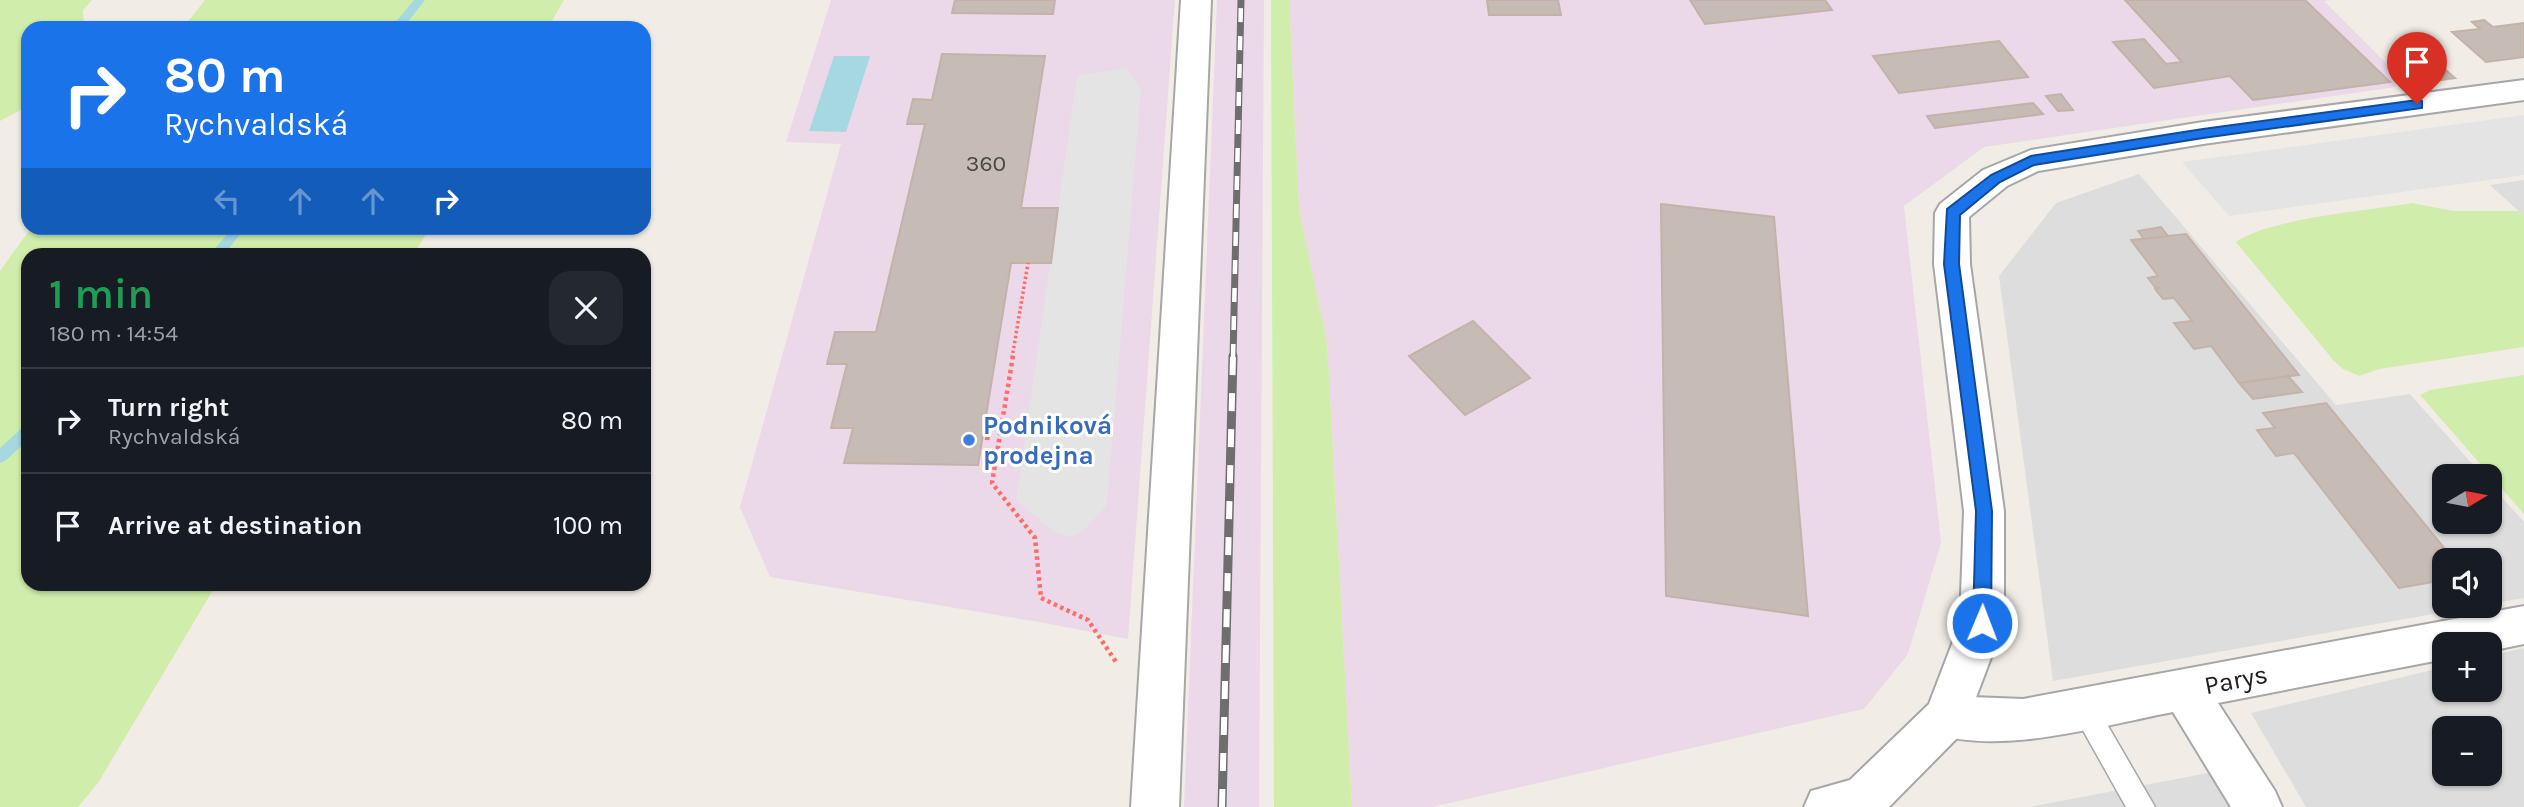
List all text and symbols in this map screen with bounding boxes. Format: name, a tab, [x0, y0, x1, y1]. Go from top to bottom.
pin	[2387, 32, 2447, 104]
icon: arrive	[2398, 43, 2436, 81]
text: 80 m	[164, 47, 286, 104]
icon: right	[49, 49, 140, 140]
text: Rychvaldská	[164, 106, 348, 143]
house number: 360	[966, 150, 1006, 177]
icon: left	[208, 182, 246, 220]
icon: ahead	[281, 182, 319, 220]
icon: ahead	[354, 182, 392, 220]
icon: right	[427, 182, 465, 220]
text: 1 min	[49, 269, 153, 319]
button: close	[549, 271, 623, 345]
text: 180 m · 14:54	[49, 320, 178, 347]
text: Turn right	[108, 392, 229, 423]
icon: right	[49, 402, 87, 440]
text: 80 m	[561, 405, 623, 436]
place label: Podniková prodejna	[983, 410, 1112, 471]
text: Rychvaldská	[108, 423, 241, 450]
marker: Podniková prodejna	[961, 432, 977, 448]
north arrow	[2432, 464, 2502, 534]
map controls	[2432, 464, 2502, 786]
icon: arrive	[49, 507, 87, 545]
text: Arrive at destination	[108, 510, 362, 541]
text: 100 m	[553, 510, 623, 541]
button: sound	[2432, 548, 2502, 618]
position arrow	[1945, 586, 2019, 660]
button: +	[2432, 632, 2502, 702]
street label: Parys	[2202, 659, 2270, 701]
button: −	[2432, 716, 2502, 786]

